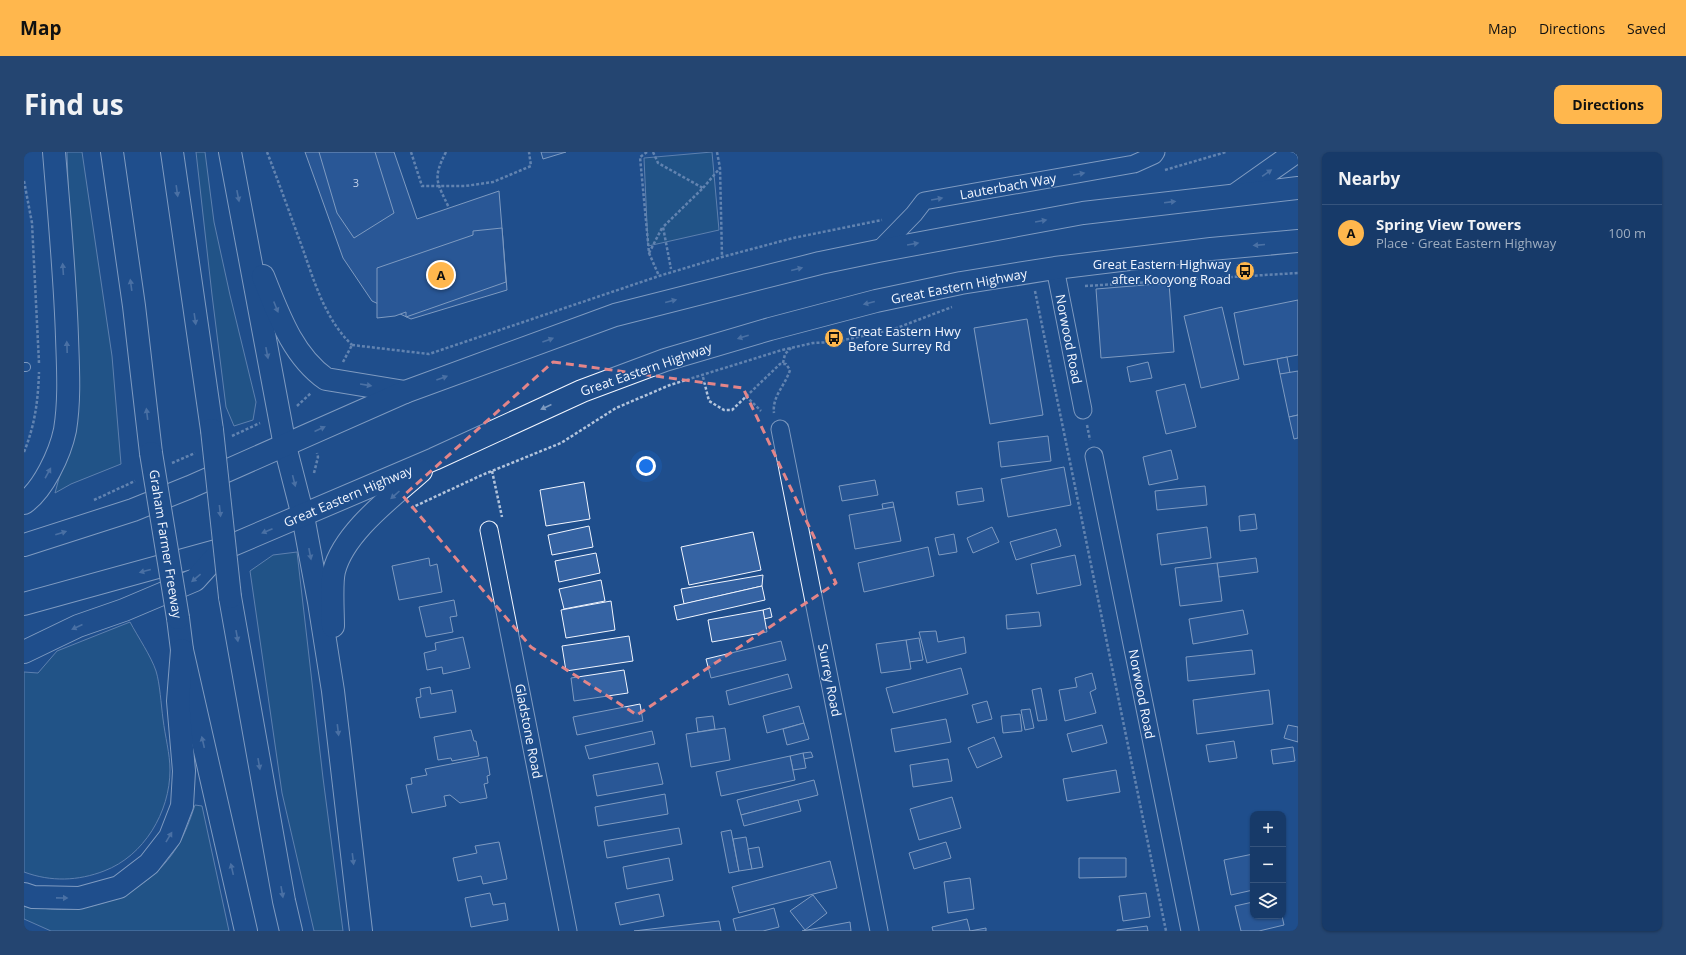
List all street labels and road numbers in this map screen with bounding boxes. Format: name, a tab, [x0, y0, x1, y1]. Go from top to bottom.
street label: Lauterbach Way	[958, 169, 1058, 203]
street label: Great Eastern Highway	[889, 264, 1029, 308]
street label: Norwood Road	[1051, 293, 1087, 385]
street label: Great Eastern Highway	[578, 338, 715, 400]
street label: Great Eastern Highway	[281, 461, 416, 531]
street label: Graham Farmer Freeway	[145, 468, 187, 620]
street label: Surrey Road	[814, 642, 846, 718]
street label: Norwood Road	[1124, 648, 1160, 740]
street label: Gladstone Road	[511, 682, 547, 780]

